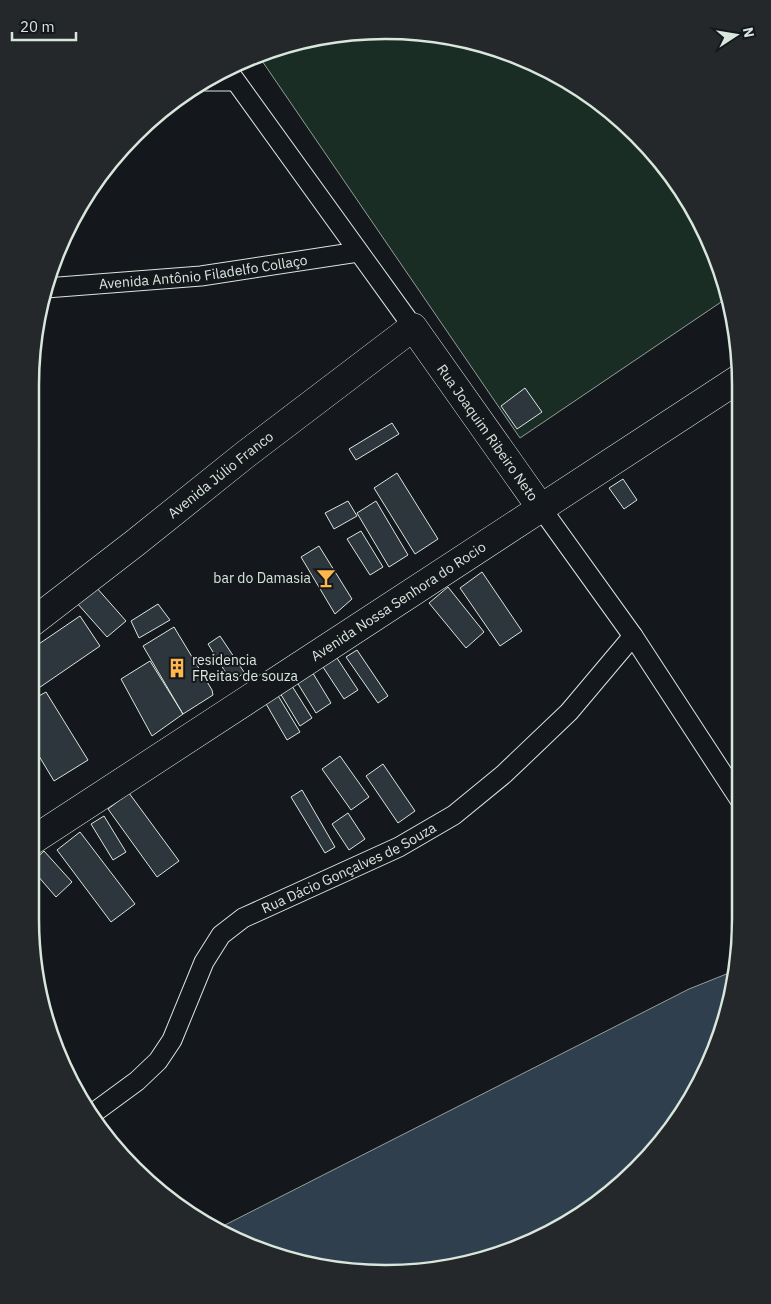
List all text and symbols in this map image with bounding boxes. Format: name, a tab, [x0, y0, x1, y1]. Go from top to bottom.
scale bar	[12, 10, 76, 42]
north arrow	[711, 10, 761, 60]
text: 20 m	[20, 17, 55, 36]
text: N	[739, 25, 759, 39]
street label: Avenida Antônio Filadelfo Collaço	[98, 251, 309, 293]
street label: Rua Joaquim Ribeiro Neto	[433, 361, 542, 505]
street label: Avenida Júlio Franco	[164, 427, 277, 522]
street label: Avenida Nossa Senhora do Rocio	[307, 537, 489, 665]
bar icon: bar do Damasia	[315, 567, 337, 589]
place label: bar do Damasia	[213, 569, 312, 587]
place label: residencia FReitas de souza	[192, 651, 298, 685]
building icon: residencia FReitas de souza	[166, 657, 188, 679]
street label: Rua Dácio Gonçalves de Souza	[258, 818, 440, 917]

